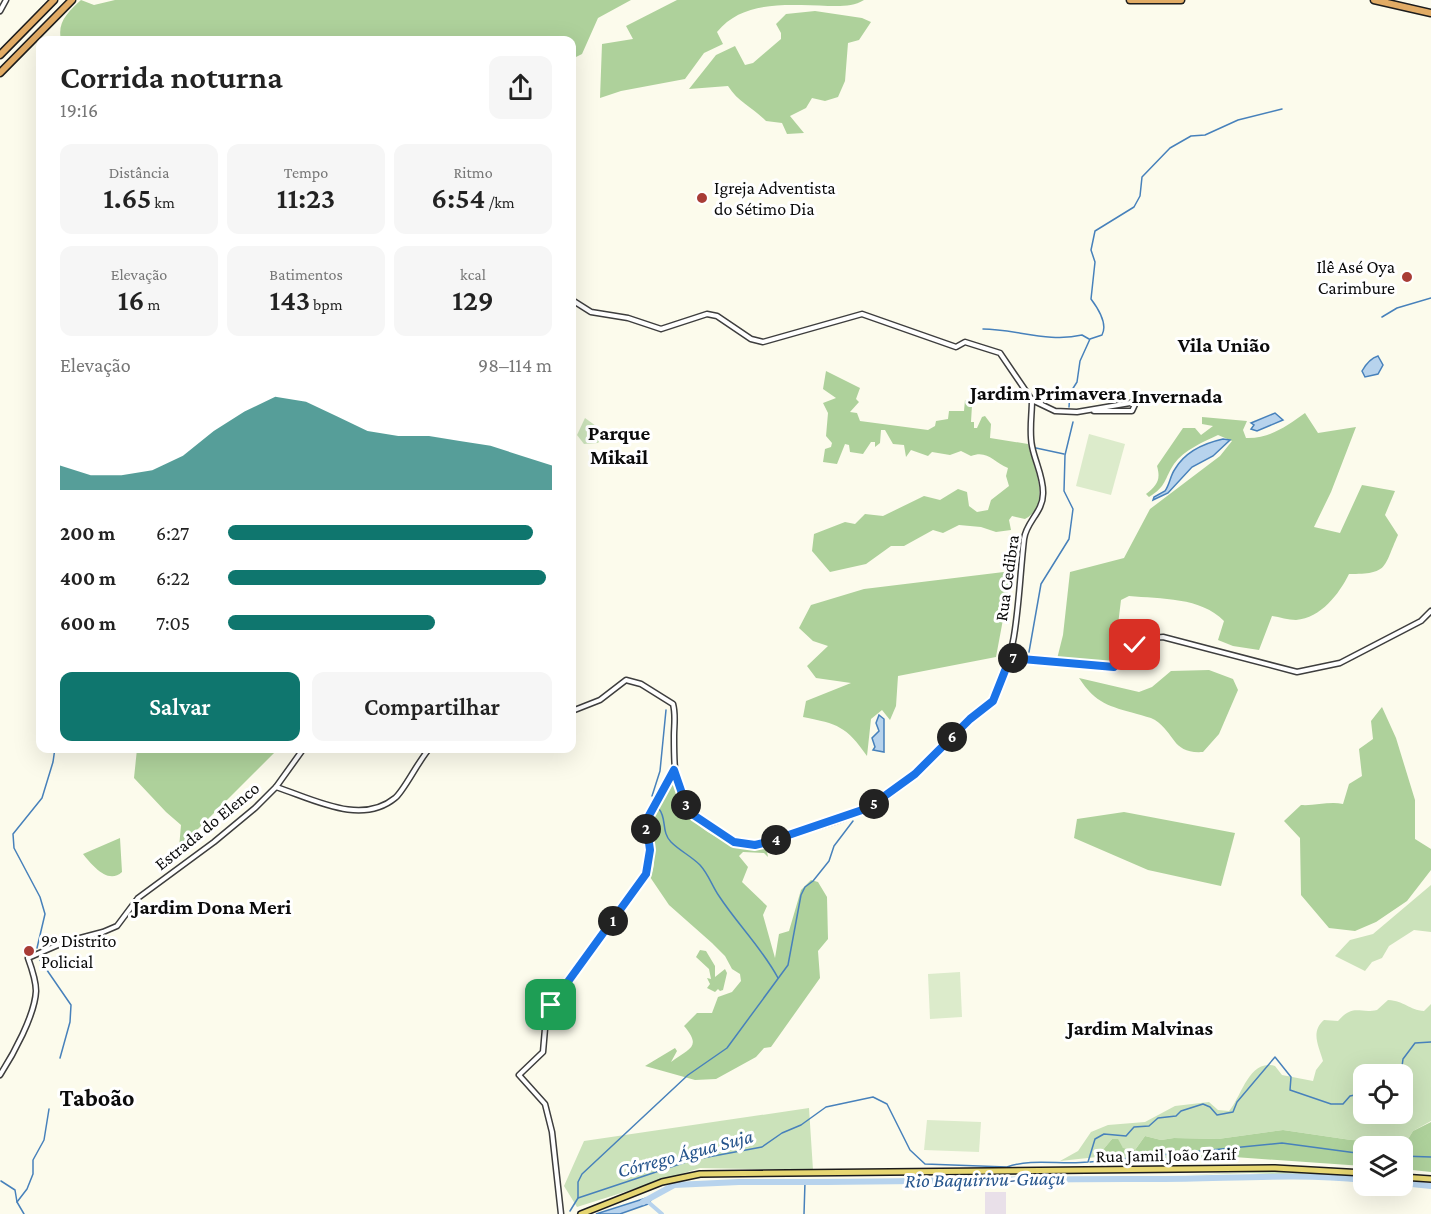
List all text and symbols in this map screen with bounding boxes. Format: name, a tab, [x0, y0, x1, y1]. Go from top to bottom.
button: share	[489, 56, 552, 119]
text: Corrida noturna	[60, 58, 283, 95]
text: 19:16	[60, 99, 98, 121]
text: Distância	[109, 164, 169, 181]
text: Tempo	[284, 164, 328, 181]
text: Ritmo	[453, 164, 493, 181]
place label: Igreja Adventista do Sétimo Dia	[714, 178, 836, 219]
text: 1.65	[103, 181, 151, 214]
text: 11:23	[277, 181, 335, 214]
text: 6:54	[431, 181, 485, 214]
marker: Igreja Adventista do Sétimo Dia	[695, 191, 709, 205]
text: km	[151, 194, 175, 211]
text: /km	[485, 194, 515, 211]
place label: Ilê Asé Oya Carimbure	[1316, 257, 1395, 298]
text: Elevação	[111, 266, 167, 283]
text: Batimentos	[269, 266, 343, 283]
text: kcal	[460, 266, 486, 283]
marker: Ilê Asé Oya Carimbure	[1400, 270, 1414, 284]
text: 16	[118, 283, 144, 316]
text: 143	[269, 283, 310, 316]
text: 129	[452, 283, 494, 316]
text: m	[144, 296, 160, 313]
text: bpm	[310, 296, 343, 313]
district label: Vila União	[1177, 333, 1270, 357]
text: Elevação	[60, 354, 131, 376]
text: 98–114 m	[478, 354, 552, 376]
district label: Jardim Primavera	[968, 381, 1127, 405]
district label: Invernada	[1131, 384, 1223, 408]
district label: Parque Mikail	[588, 421, 650, 469]
text: 200 m	[60, 522, 115, 544]
text: 6:27	[156, 522, 189, 544]
street label: Rua Cedibra	[991, 533, 1023, 623]
text: 400 m	[60, 567, 116, 589]
text: 6:22	[156, 567, 190, 589]
text: 600 m	[60, 612, 116, 634]
text: 7:05	[156, 612, 190, 634]
pin	[1109, 619, 1160, 670]
icon: check	[1118, 628, 1151, 661]
pin: 7	[998, 643, 1028, 673]
text: 7	[1009, 649, 1017, 666]
button: Salvar	[60, 672, 300, 741]
button: Compartilhar	[312, 672, 552, 741]
pin: 6	[937, 722, 967, 752]
text: 6	[948, 728, 956, 745]
street label: Estrada do Elenco	[151, 778, 263, 874]
pin: 5	[859, 789, 889, 819]
pin: 3	[671, 790, 701, 820]
text: 5	[870, 795, 878, 812]
text: 3	[682, 796, 690, 813]
pin: 2	[631, 814, 661, 844]
text: 2	[642, 820, 650, 837]
pin: 4	[761, 825, 791, 855]
text: 4	[772, 831, 780, 848]
district label: Jardim Dona Meri	[131, 895, 291, 919]
pin: 1	[598, 906, 628, 936]
text: 1	[610, 912, 616, 929]
place label: 9º Distrito Policial	[41, 931, 117, 972]
marker: 9º Distrito Policial	[22, 944, 36, 958]
pin	[525, 979, 576, 1030]
icon: arrive	[534, 988, 567, 1021]
district label: Jardim Malvinas	[1065, 1016, 1214, 1040]
map controls	[1353, 1064, 1413, 1196]
button: locate	[1353, 1064, 1413, 1124]
district label: Taboão	[60, 1084, 134, 1111]
water label: Córrego Água Suja	[615, 1124, 756, 1183]
button: layers	[1353, 1136, 1413, 1196]
street label: Rua Jamil João Zarif	[1095, 1144, 1238, 1166]
water label: Rio Baquirivu-Guaçu	[905, 1167, 1065, 1192]

